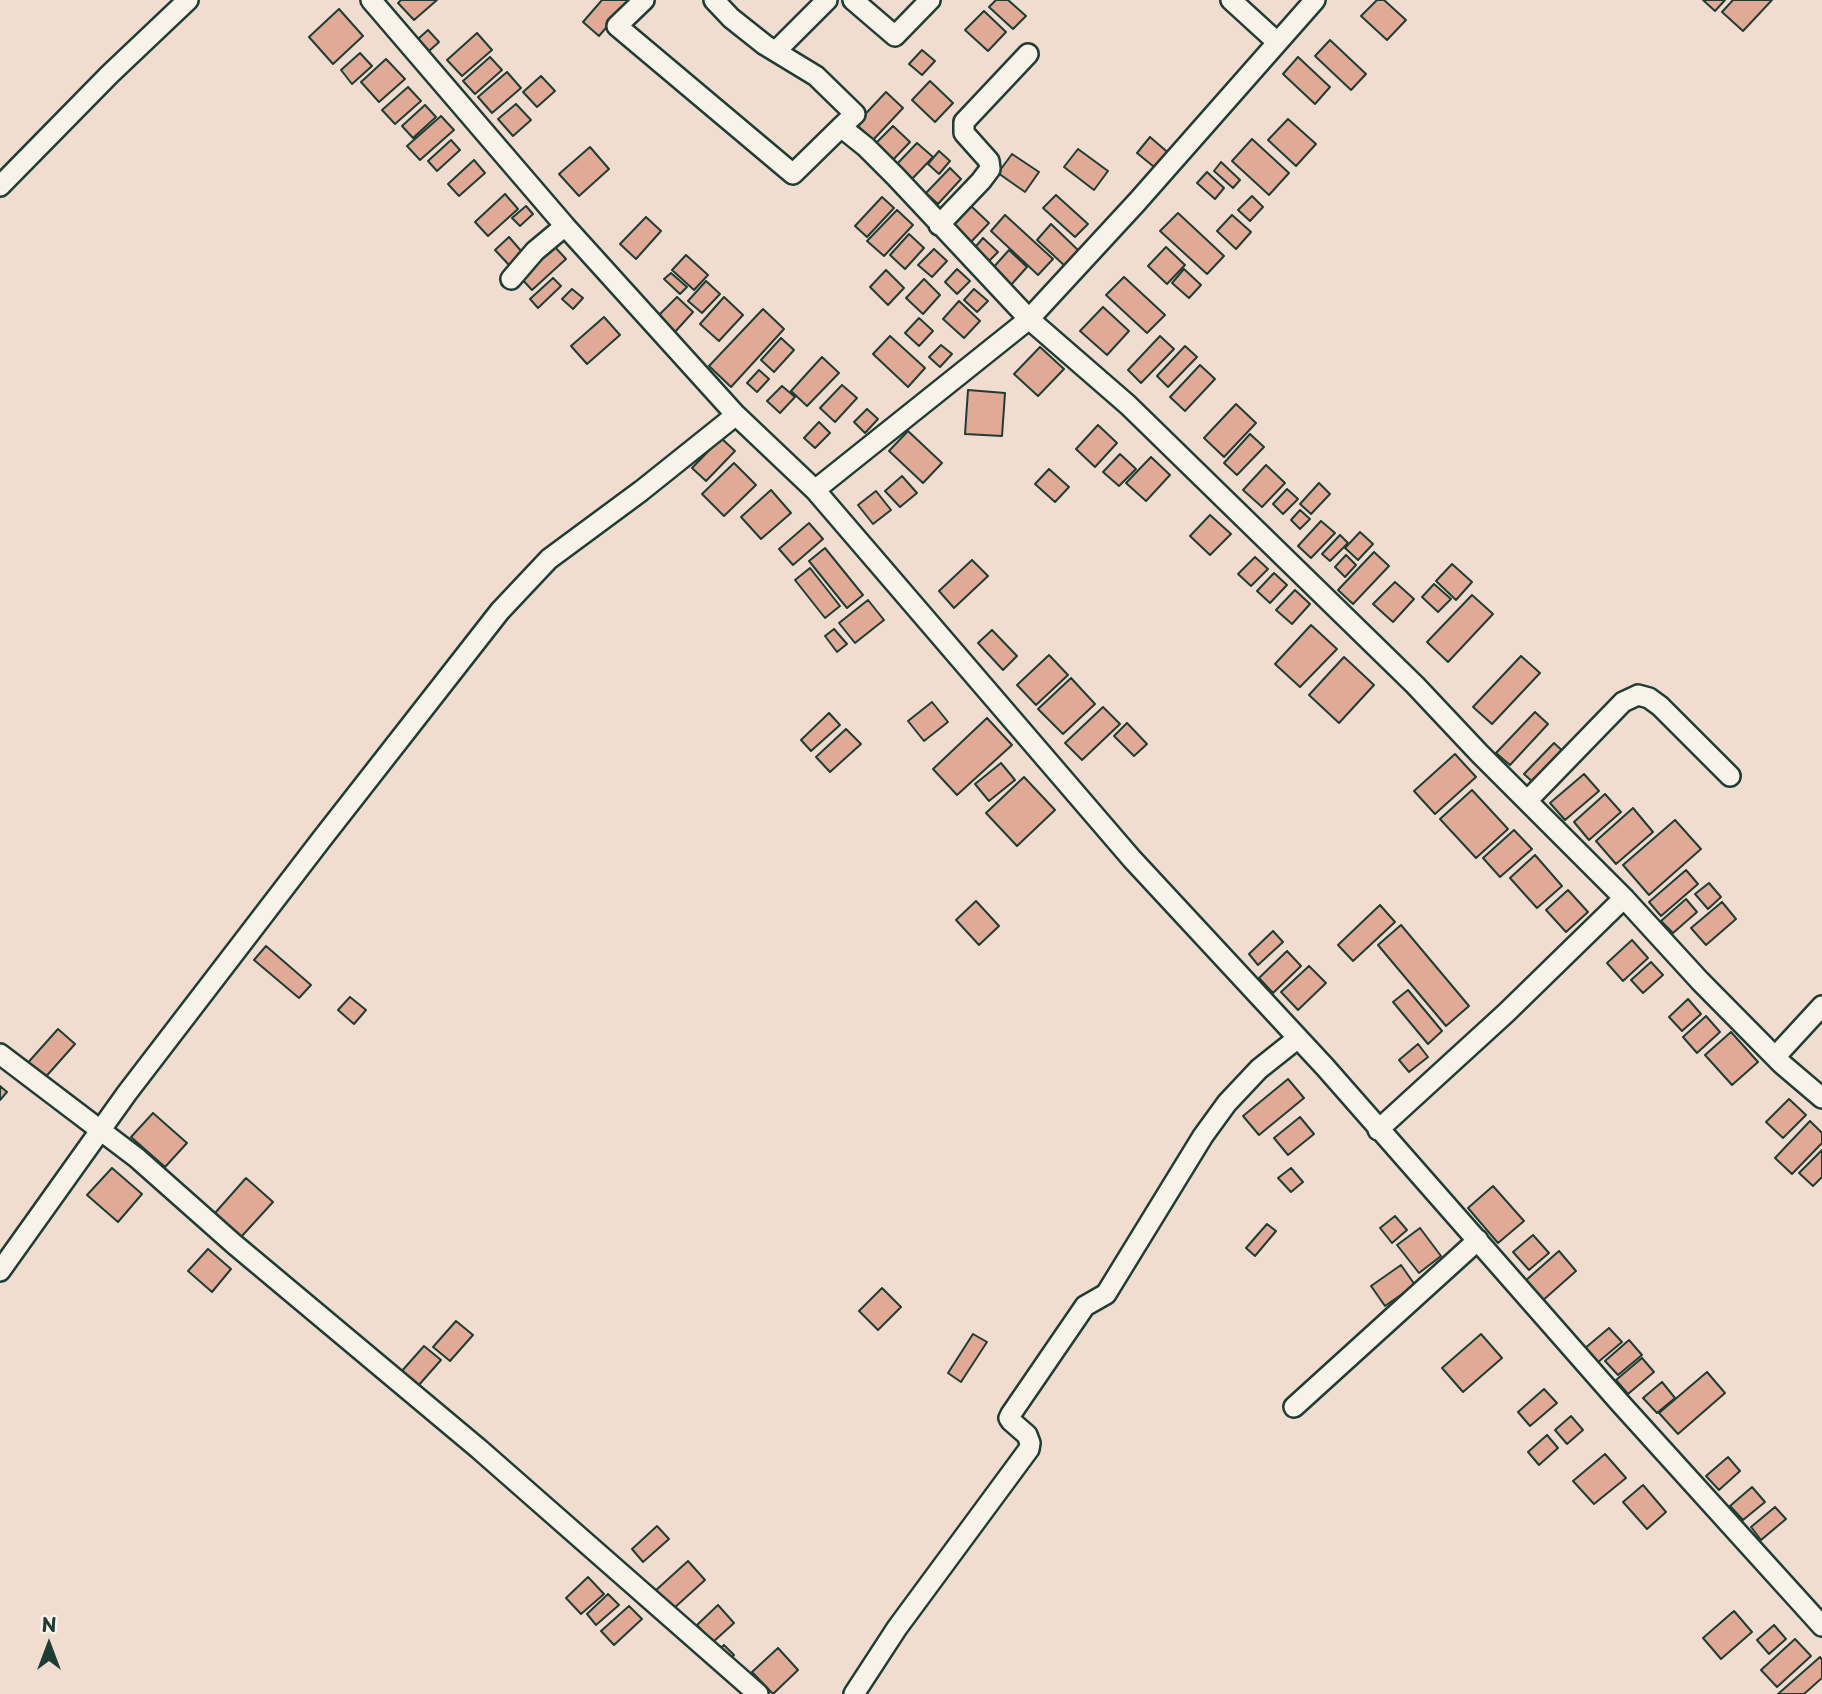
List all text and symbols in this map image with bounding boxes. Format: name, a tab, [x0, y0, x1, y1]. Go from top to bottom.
north arrow	[14, 1610, 84, 1680]
text: N	[41, 1610, 57, 1638]

